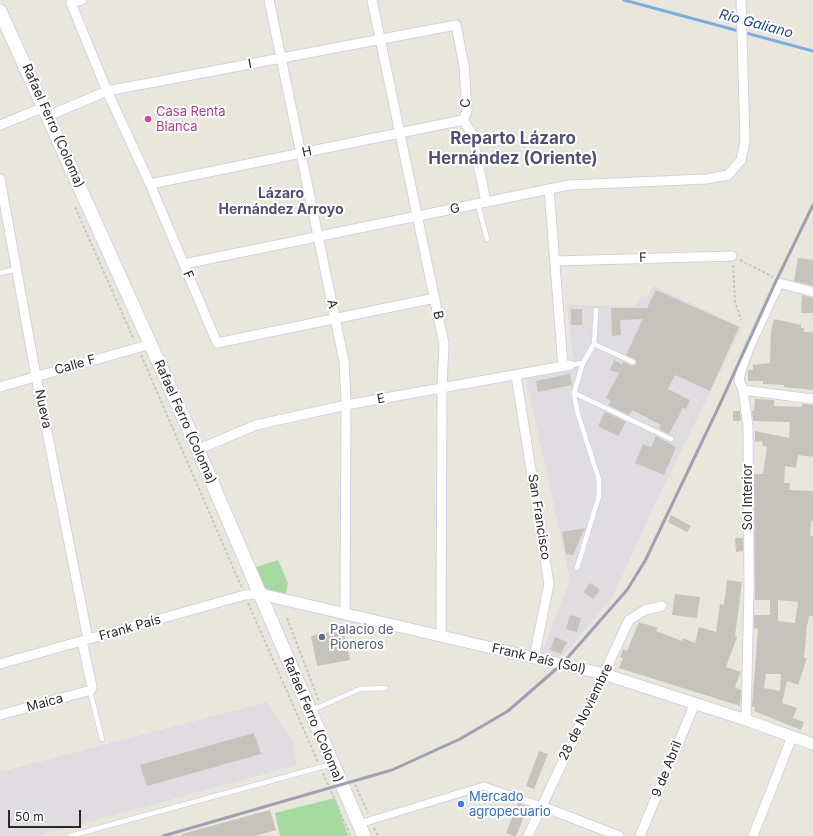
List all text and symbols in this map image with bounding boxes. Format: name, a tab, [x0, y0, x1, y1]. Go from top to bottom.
water label: Río Galiano	[717, 6, 795, 42]
street label: I	[247, 56, 253, 72]
street label: Rafael Ferro (Coloma)	[19, 61, 87, 191]
street label: C	[458, 98, 474, 108]
place label: Casa Renta Blanca	[156, 104, 226, 135]
marker: Casa Renta Blanca	[143, 114, 153, 124]
district label: Reparto Lázaro Hernández (Oriente)	[428, 129, 598, 169]
street label: H	[301, 143, 313, 161]
district label: Lázaro Hernández Arroyo	[218, 186, 344, 218]
street label: G	[449, 200, 461, 218]
street label: F	[639, 250, 647, 266]
street label: F	[179, 268, 197, 282]
street label: A	[323, 298, 341, 310]
street label: B	[429, 309, 447, 321]
street label: Calle F	[53, 352, 97, 378]
street label: Rafael Ferro (Coloma)	[151, 357, 219, 487]
street label: Nueva	[31, 388, 55, 430]
street label: E	[376, 391, 386, 407]
street label: Sol Interior	[740, 464, 756, 530]
street label: San Francisco	[525, 473, 553, 561]
street label: Frank País	[97, 612, 163, 644]
place label: Palacio de Pioneros	[330, 622, 394, 653]
marker: Palacio de Pioneros	[317, 632, 327, 642]
street label: Frank País (Sol)	[490, 641, 588, 677]
street label: Rafael Ferro (Coloma)	[280, 655, 346, 785]
street label: 28 de Noviembre	[556, 661, 616, 763]
street label: Maica	[25, 691, 65, 715]
street label: 9 de Abril	[649, 739, 685, 799]
place label: Mercado agropecuario	[469, 789, 551, 820]
marker: Mercado agropecuario	[456, 799, 466, 809]
scale bar	[10, 802, 83, 828]
text: 50 m	[15, 809, 44, 824]

